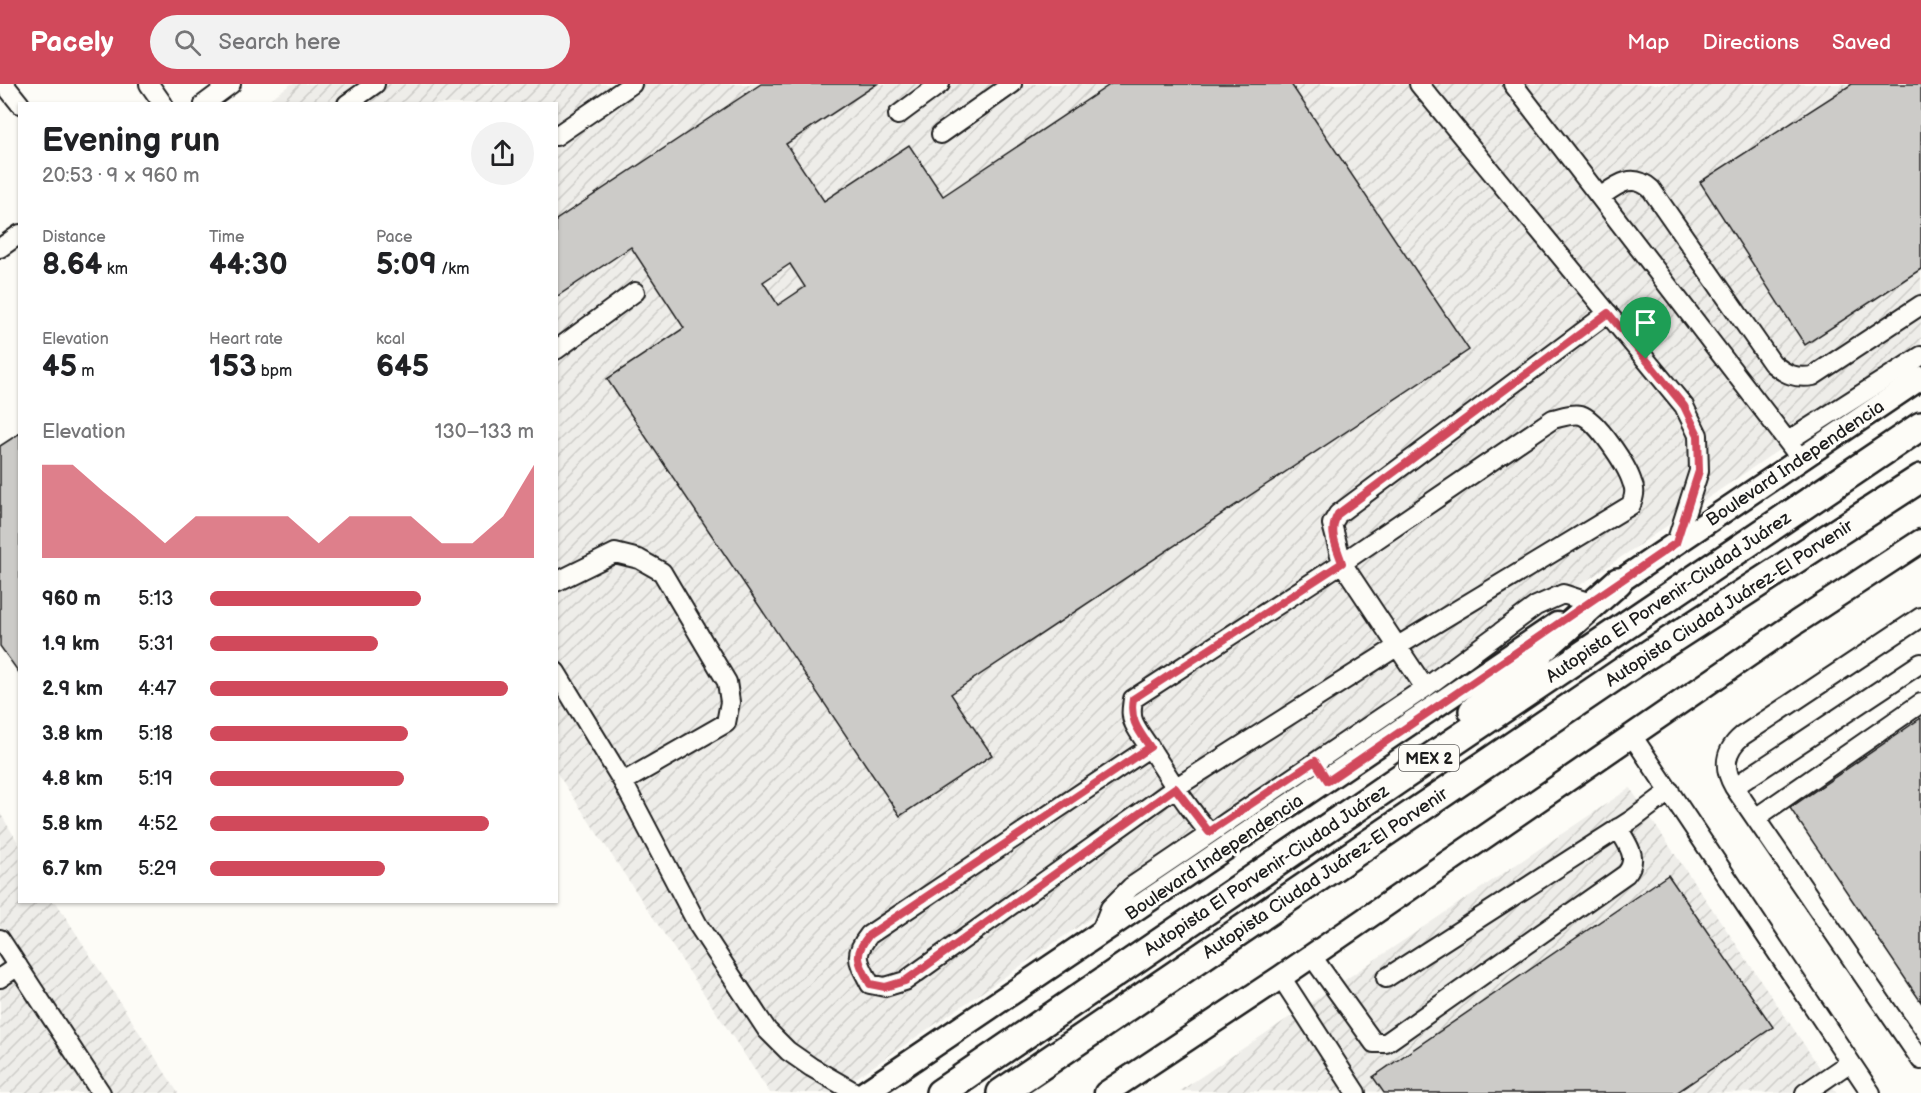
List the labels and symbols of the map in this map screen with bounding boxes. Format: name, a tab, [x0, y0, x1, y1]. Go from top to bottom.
pin	[1620, 297, 1671, 359]
street label: Boulevard Independencia	[1702, 396, 1888, 531]
street label: Autopista El Porvenir-Ciudad Juárez	[1542, 507, 1795, 687]
street label: Autopista Ciudad Juárez-El Porvenir	[1602, 515, 1857, 691]
road number: MEX 2	[1399, 745, 1459, 771]
street label: Autopista El Porvenir-Ciudad Juárez	[1140, 780, 1393, 960]
street label: Autopista Ciudad Juárez-El Porvenir	[1199, 783, 1452, 963]
street label: Boulevard Independencia	[1121, 790, 1307, 925]

